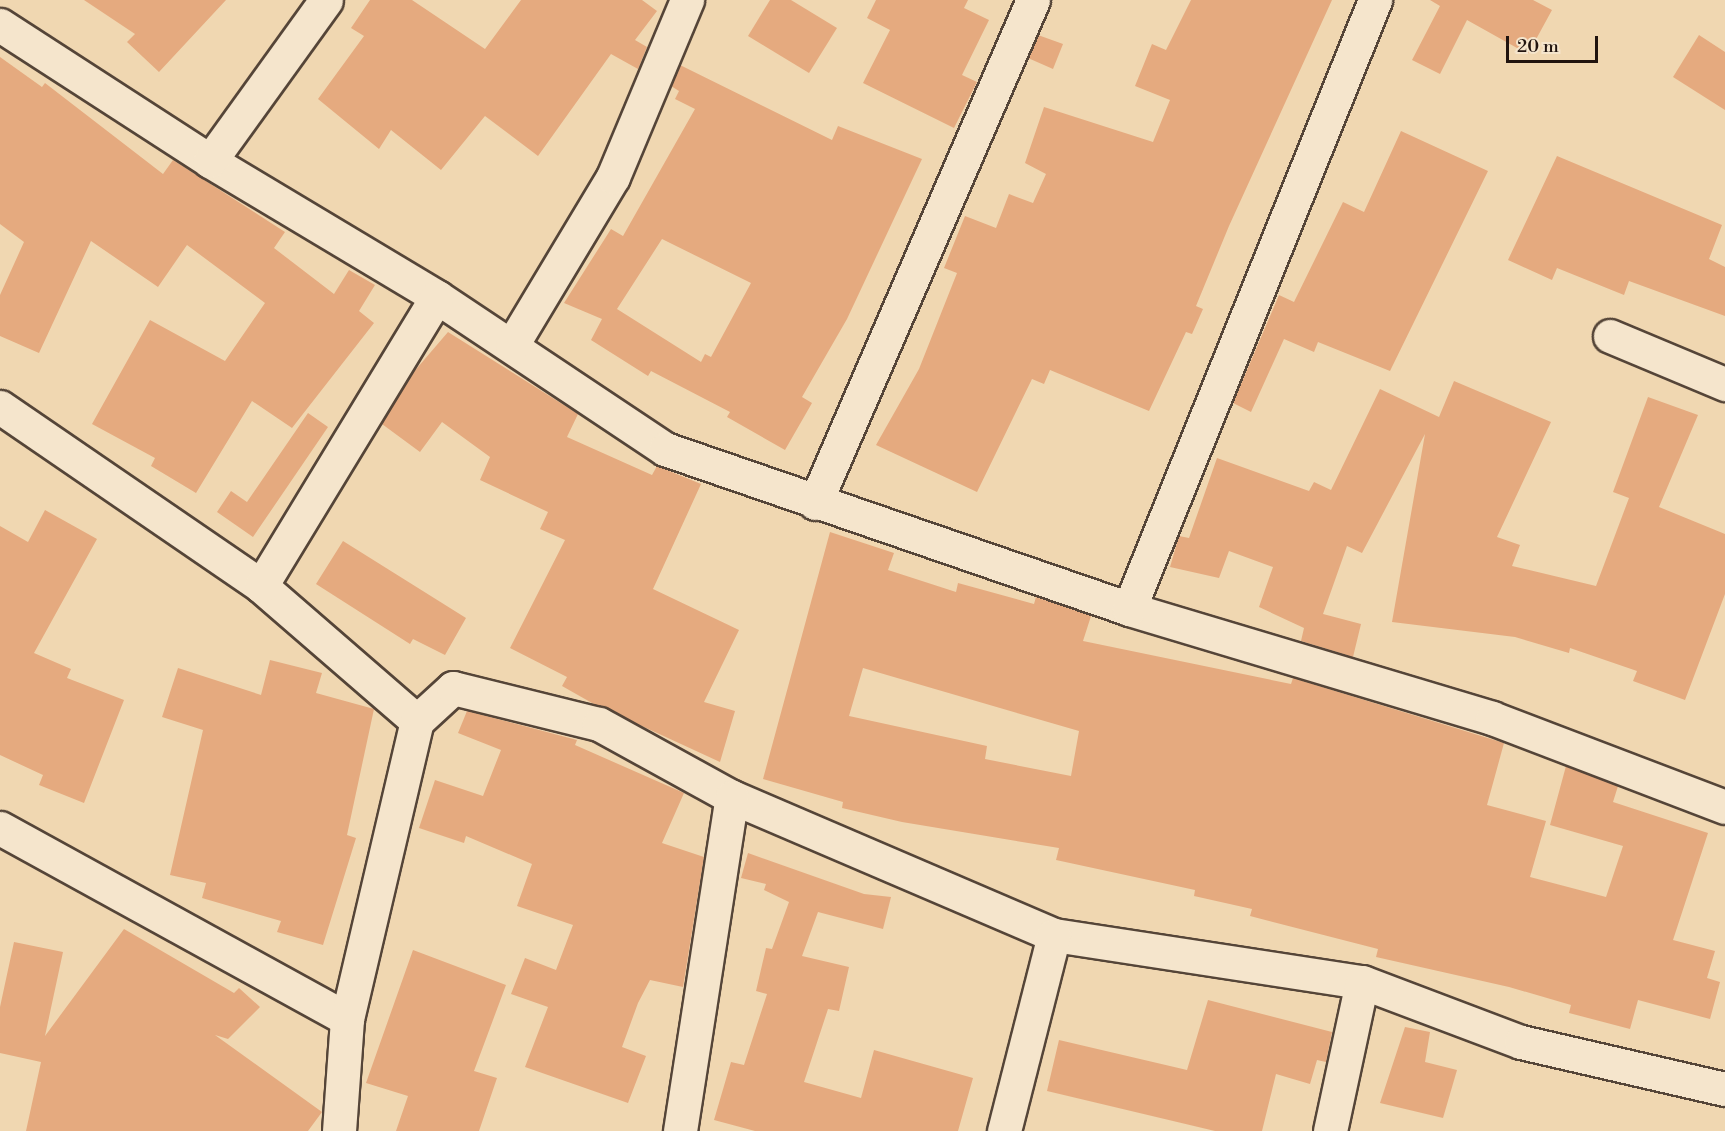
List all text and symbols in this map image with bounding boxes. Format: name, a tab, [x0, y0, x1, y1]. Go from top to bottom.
scale bar	[1509, 24, 1600, 62]
text: 20 m	[1517, 35, 1559, 58]

